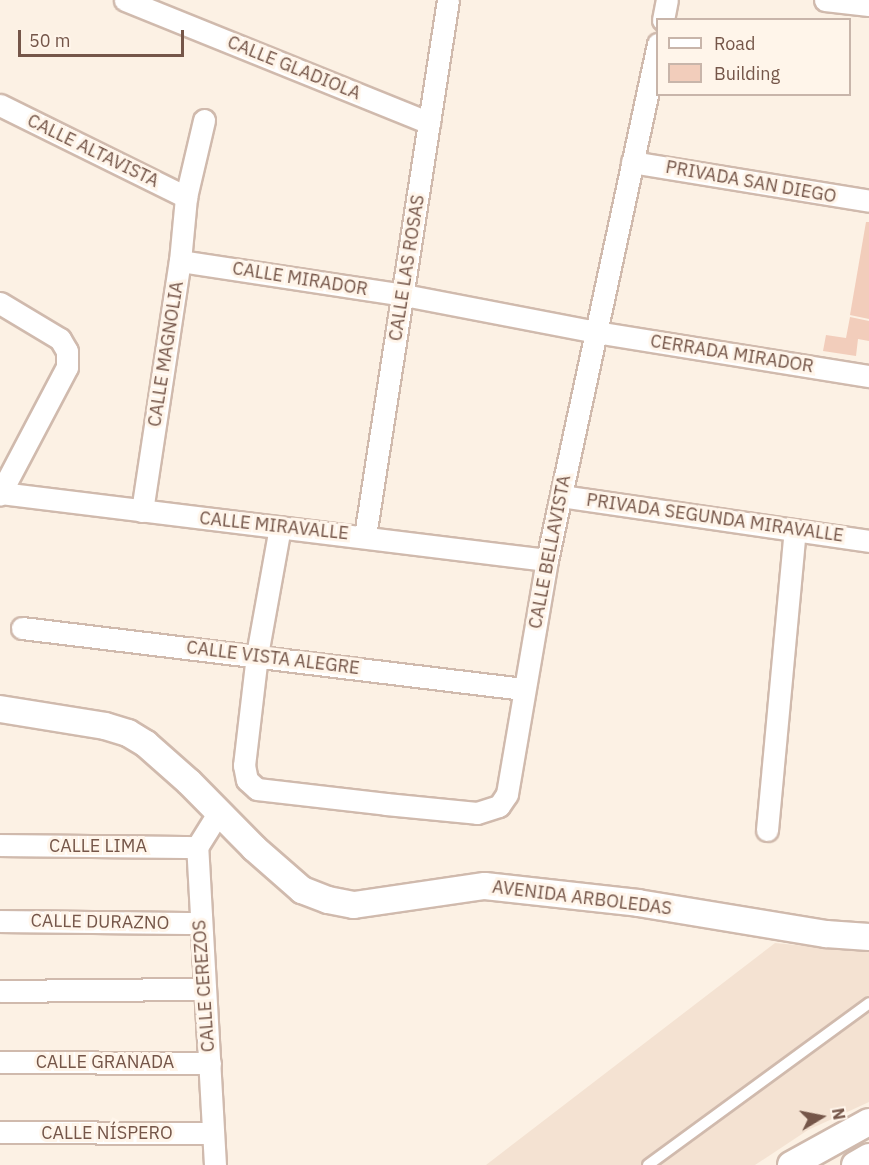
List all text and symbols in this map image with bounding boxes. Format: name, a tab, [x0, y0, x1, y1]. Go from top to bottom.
scale bar	[21, 18, 188, 56]
legend	[656, 18, 851, 96]
text: 50 m	[29, 29, 71, 52]
street label: CALLE GLADIOLA	[224, 31, 364, 105]
text: Road	[714, 32, 755, 55]
text: Building	[714, 62, 780, 85]
street label: CALLE ALTAVISTA	[24, 110, 162, 192]
street label: PRIVADA SAN DIEGO	[664, 156, 838, 208]
street label: CALLE LAS ROSAS	[385, 193, 429, 343]
street label: CALLE MIRADOR	[231, 258, 369, 300]
street label: CALLE MAGNOLIA	[144, 280, 188, 428]
street label: CERRADA MIRADOR	[649, 330, 815, 378]
street label: CALLE BELLAVISTA	[525, 473, 575, 631]
street label: PRIVADA SEGUNDA MIRAVALLE	[585, 489, 845, 547]
street label: CALLE MIRAVALLE	[198, 507, 350, 545]
street label: CALLE VISTA ALEGRE	[185, 637, 361, 679]
street label: CALLE LIMA	[49, 835, 147, 857]
street label: AVENIDA ARBOLEDAS	[491, 876, 673, 920]
street label: CALLE DURAZNO	[30, 910, 170, 934]
street label: CALLE CEREZOS	[189, 919, 219, 1053]
street label: CALLE GRANADA	[36, 1051, 174, 1073]
north arrow	[791, 1087, 851, 1147]
text: N	[828, 1106, 850, 1121]
street label: CALLE NÍSPERO	[41, 1122, 173, 1144]

